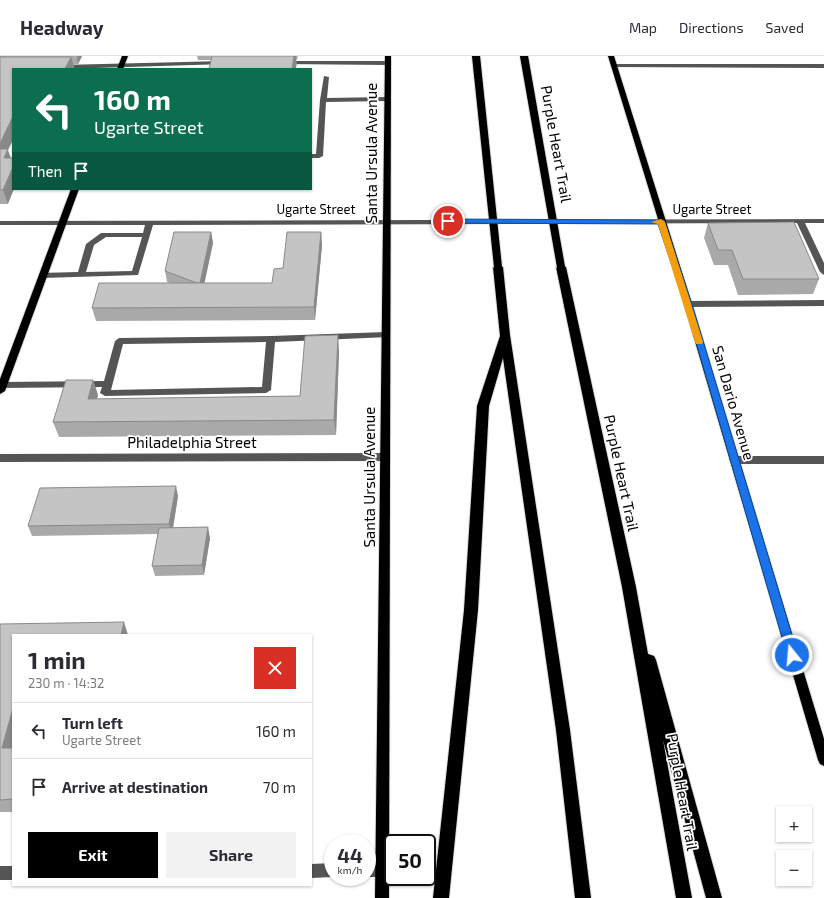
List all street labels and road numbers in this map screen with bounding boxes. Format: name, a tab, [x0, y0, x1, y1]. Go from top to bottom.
street label: Santa Ursula Avenue	[362, 83, 380, 223]
street label: Purple Heart Trail	[538, 84, 576, 204]
street label: Ugarte Street	[276, 201, 356, 217]
street label: Ugarte Street	[672, 201, 752, 217]
street label: San Dario Avenue	[709, 343, 759, 462]
street label: Santa Ursula Avenue	[360, 407, 378, 547]
street label: Purple Heart Trail	[601, 413, 643, 533]
street label: Philadelphia Street	[127, 433, 257, 451]
street label: Purple Heart Trail	[664, 732, 702, 852]

